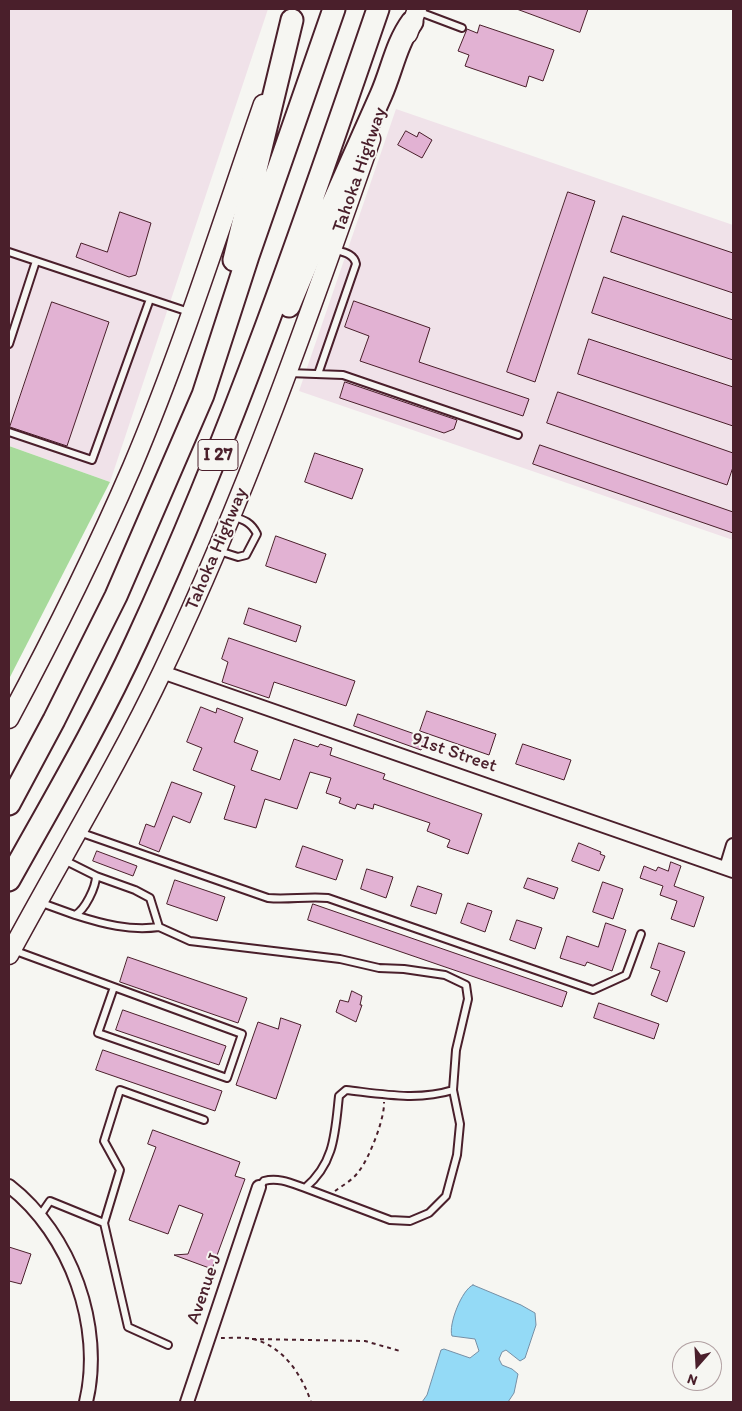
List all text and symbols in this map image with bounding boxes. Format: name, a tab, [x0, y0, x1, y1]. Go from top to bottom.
street label: Tahoka Highway	[328, 104, 392, 236]
road number: I 27	[198, 440, 238, 470]
street label: Tahoka Highway	[181, 484, 253, 614]
street label: 91st Street	[408, 728, 500, 778]
street label: Avenue J	[182, 1251, 228, 1327]
north arrow	[672, 1341, 722, 1391]
text: N	[685, 1370, 700, 1389]

